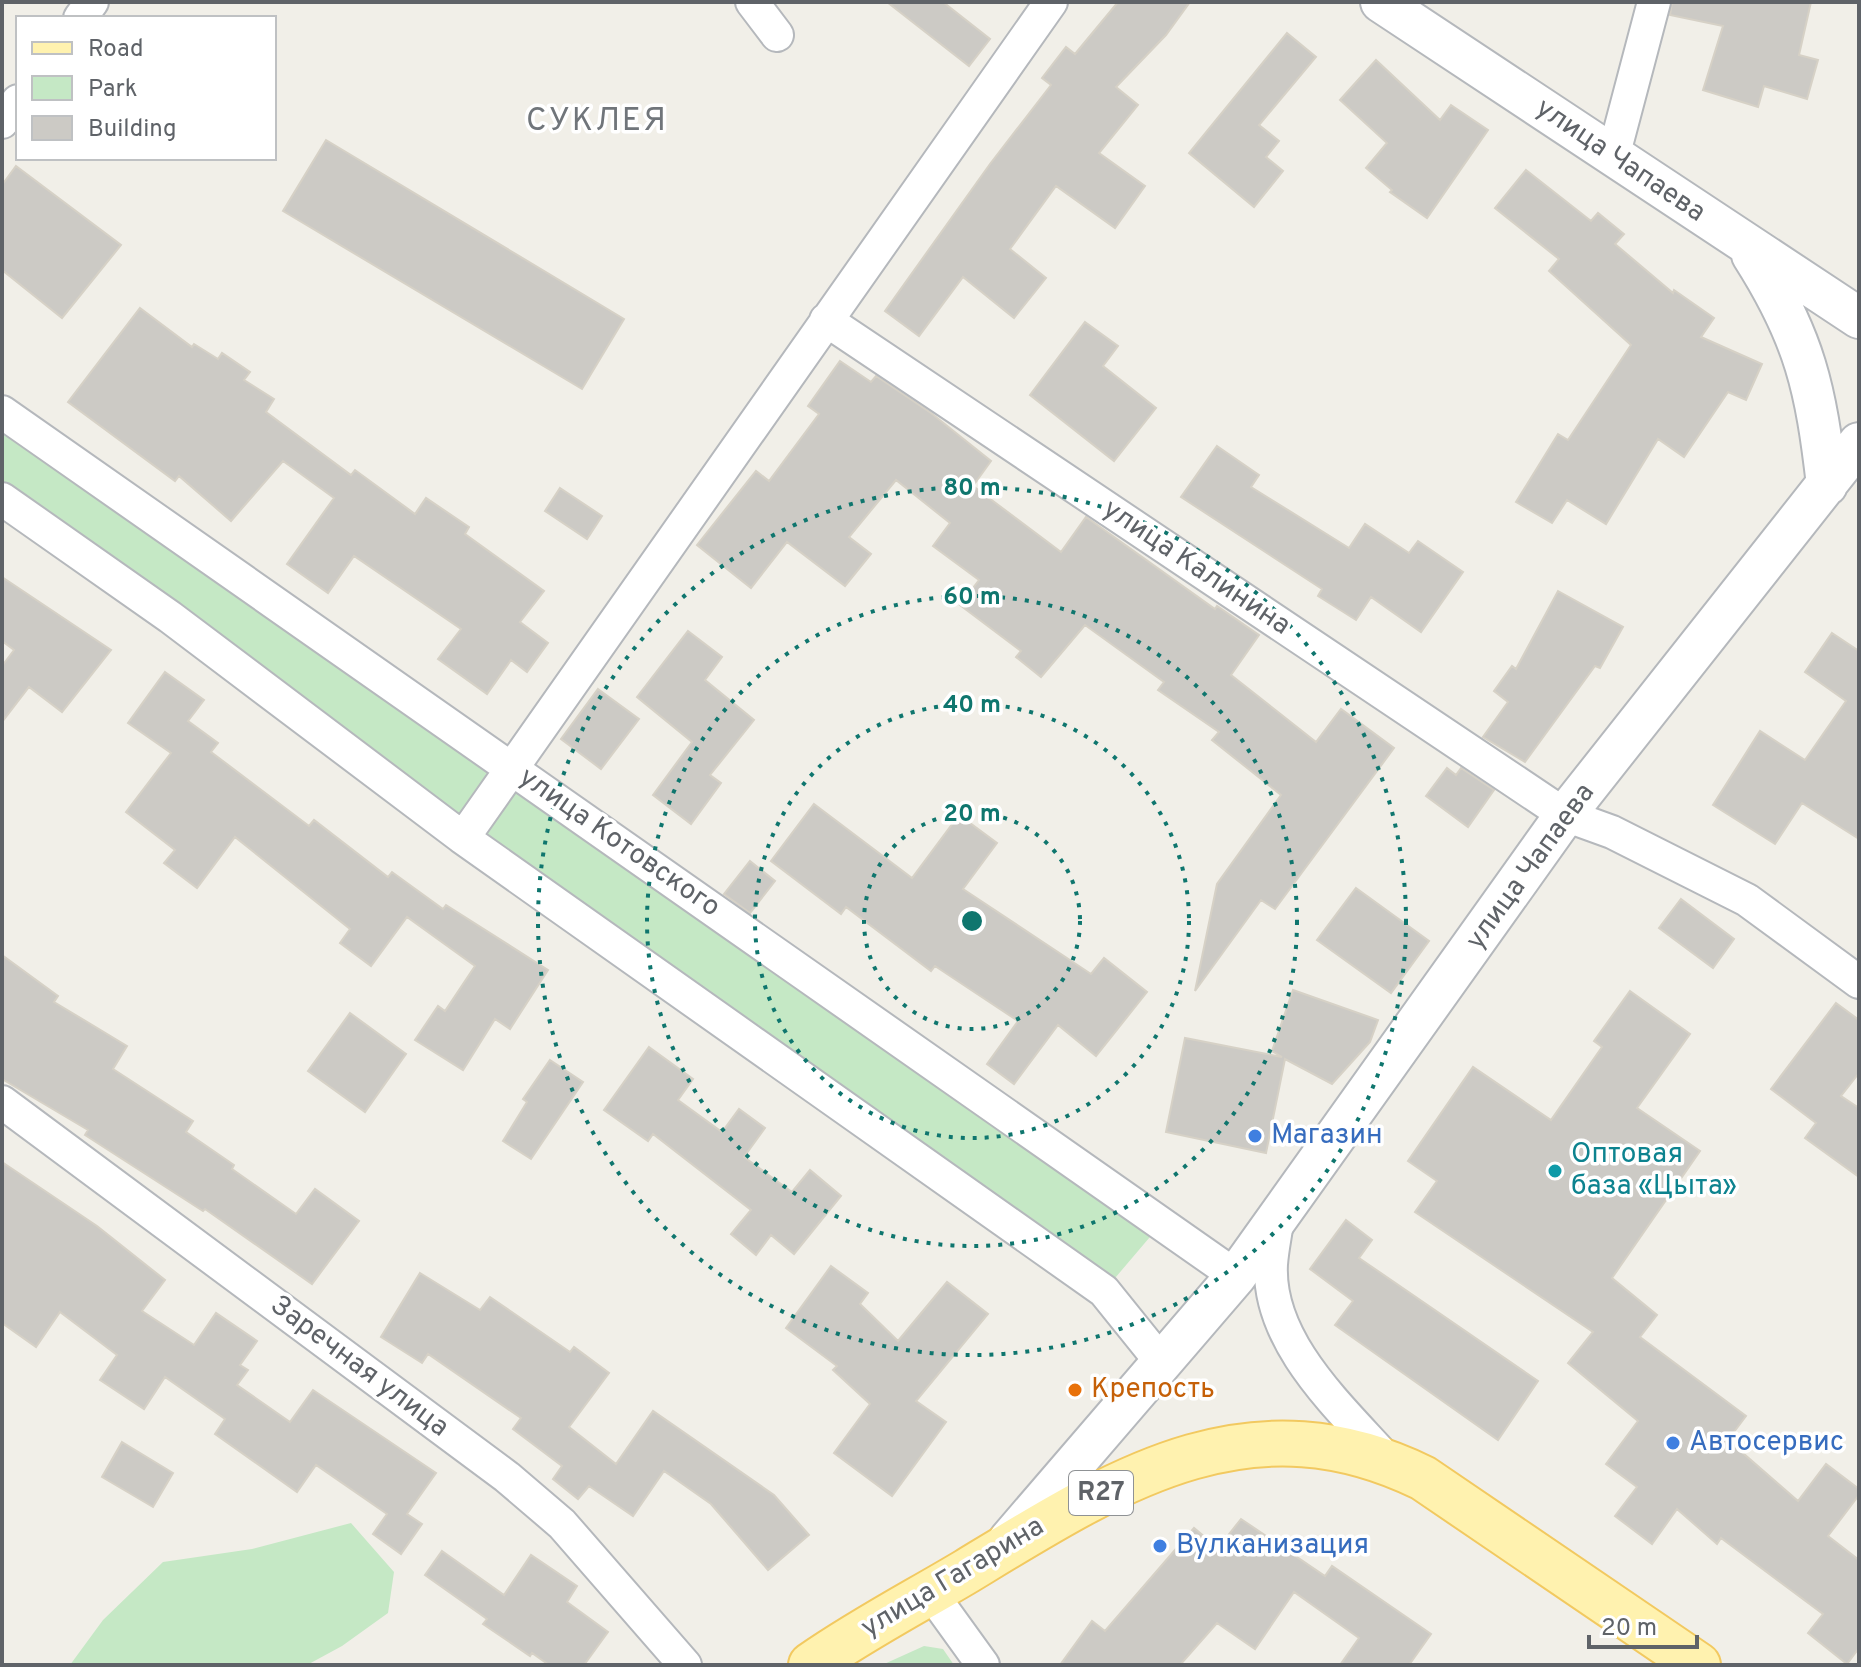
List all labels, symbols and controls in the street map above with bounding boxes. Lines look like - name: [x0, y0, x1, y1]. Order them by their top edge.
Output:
- legend: [16, 16, 276, 160]
- text: Road: [88, 35, 144, 65]
- text: Park: [88, 75, 138, 105]
- street label: улица Чапаева: [1528, 91, 1712, 231]
- district label: СУКЛЕЯ: [526, 102, 668, 142]
- text: Building: [88, 115, 177, 145]
- text: 80 m: [943, 474, 1001, 504]
- street label: улица Калинина: [1095, 492, 1297, 644]
- text: 60 m: [943, 583, 1001, 613]
- text: 40 m: [943, 691, 1001, 721]
- street label: улица Котовского: [511, 760, 727, 926]
- street label: улица Чапаева: [1458, 777, 1604, 957]
- text: 20 m: [943, 800, 1001, 830]
- centre of rings: [958, 907, 986, 935]
- place label: Магазин: [1271, 1118, 1383, 1154]
- marker: Магазин: [1246, 1127, 1264, 1145]
- place label: Оптовая база «Цыта»: [1571, 1137, 1737, 1205]
- marker: Оптовая база «Цыта»: [1546, 1162, 1564, 1180]
- street label: Заречная улица: [262, 1288, 456, 1446]
- place label: Крепость: [1091, 1372, 1215, 1408]
- marker: Крепость: [1066, 1381, 1084, 1399]
- place label: Автосервис: [1689, 1425, 1844, 1461]
- marker: Автосервис: [1664, 1434, 1682, 1452]
- road number: R27: [1069, 1471, 1133, 1515]
- street label: улица Гагарина: [855, 1509, 1051, 1647]
- place label: Вулканизация: [1176, 1528, 1369, 1564]
- marker: Вулканизация: [1151, 1537, 1169, 1555]
- scale bar: [1589, 1599, 1697, 1649]
- text: 20 m: [1601, 1614, 1657, 1644]

